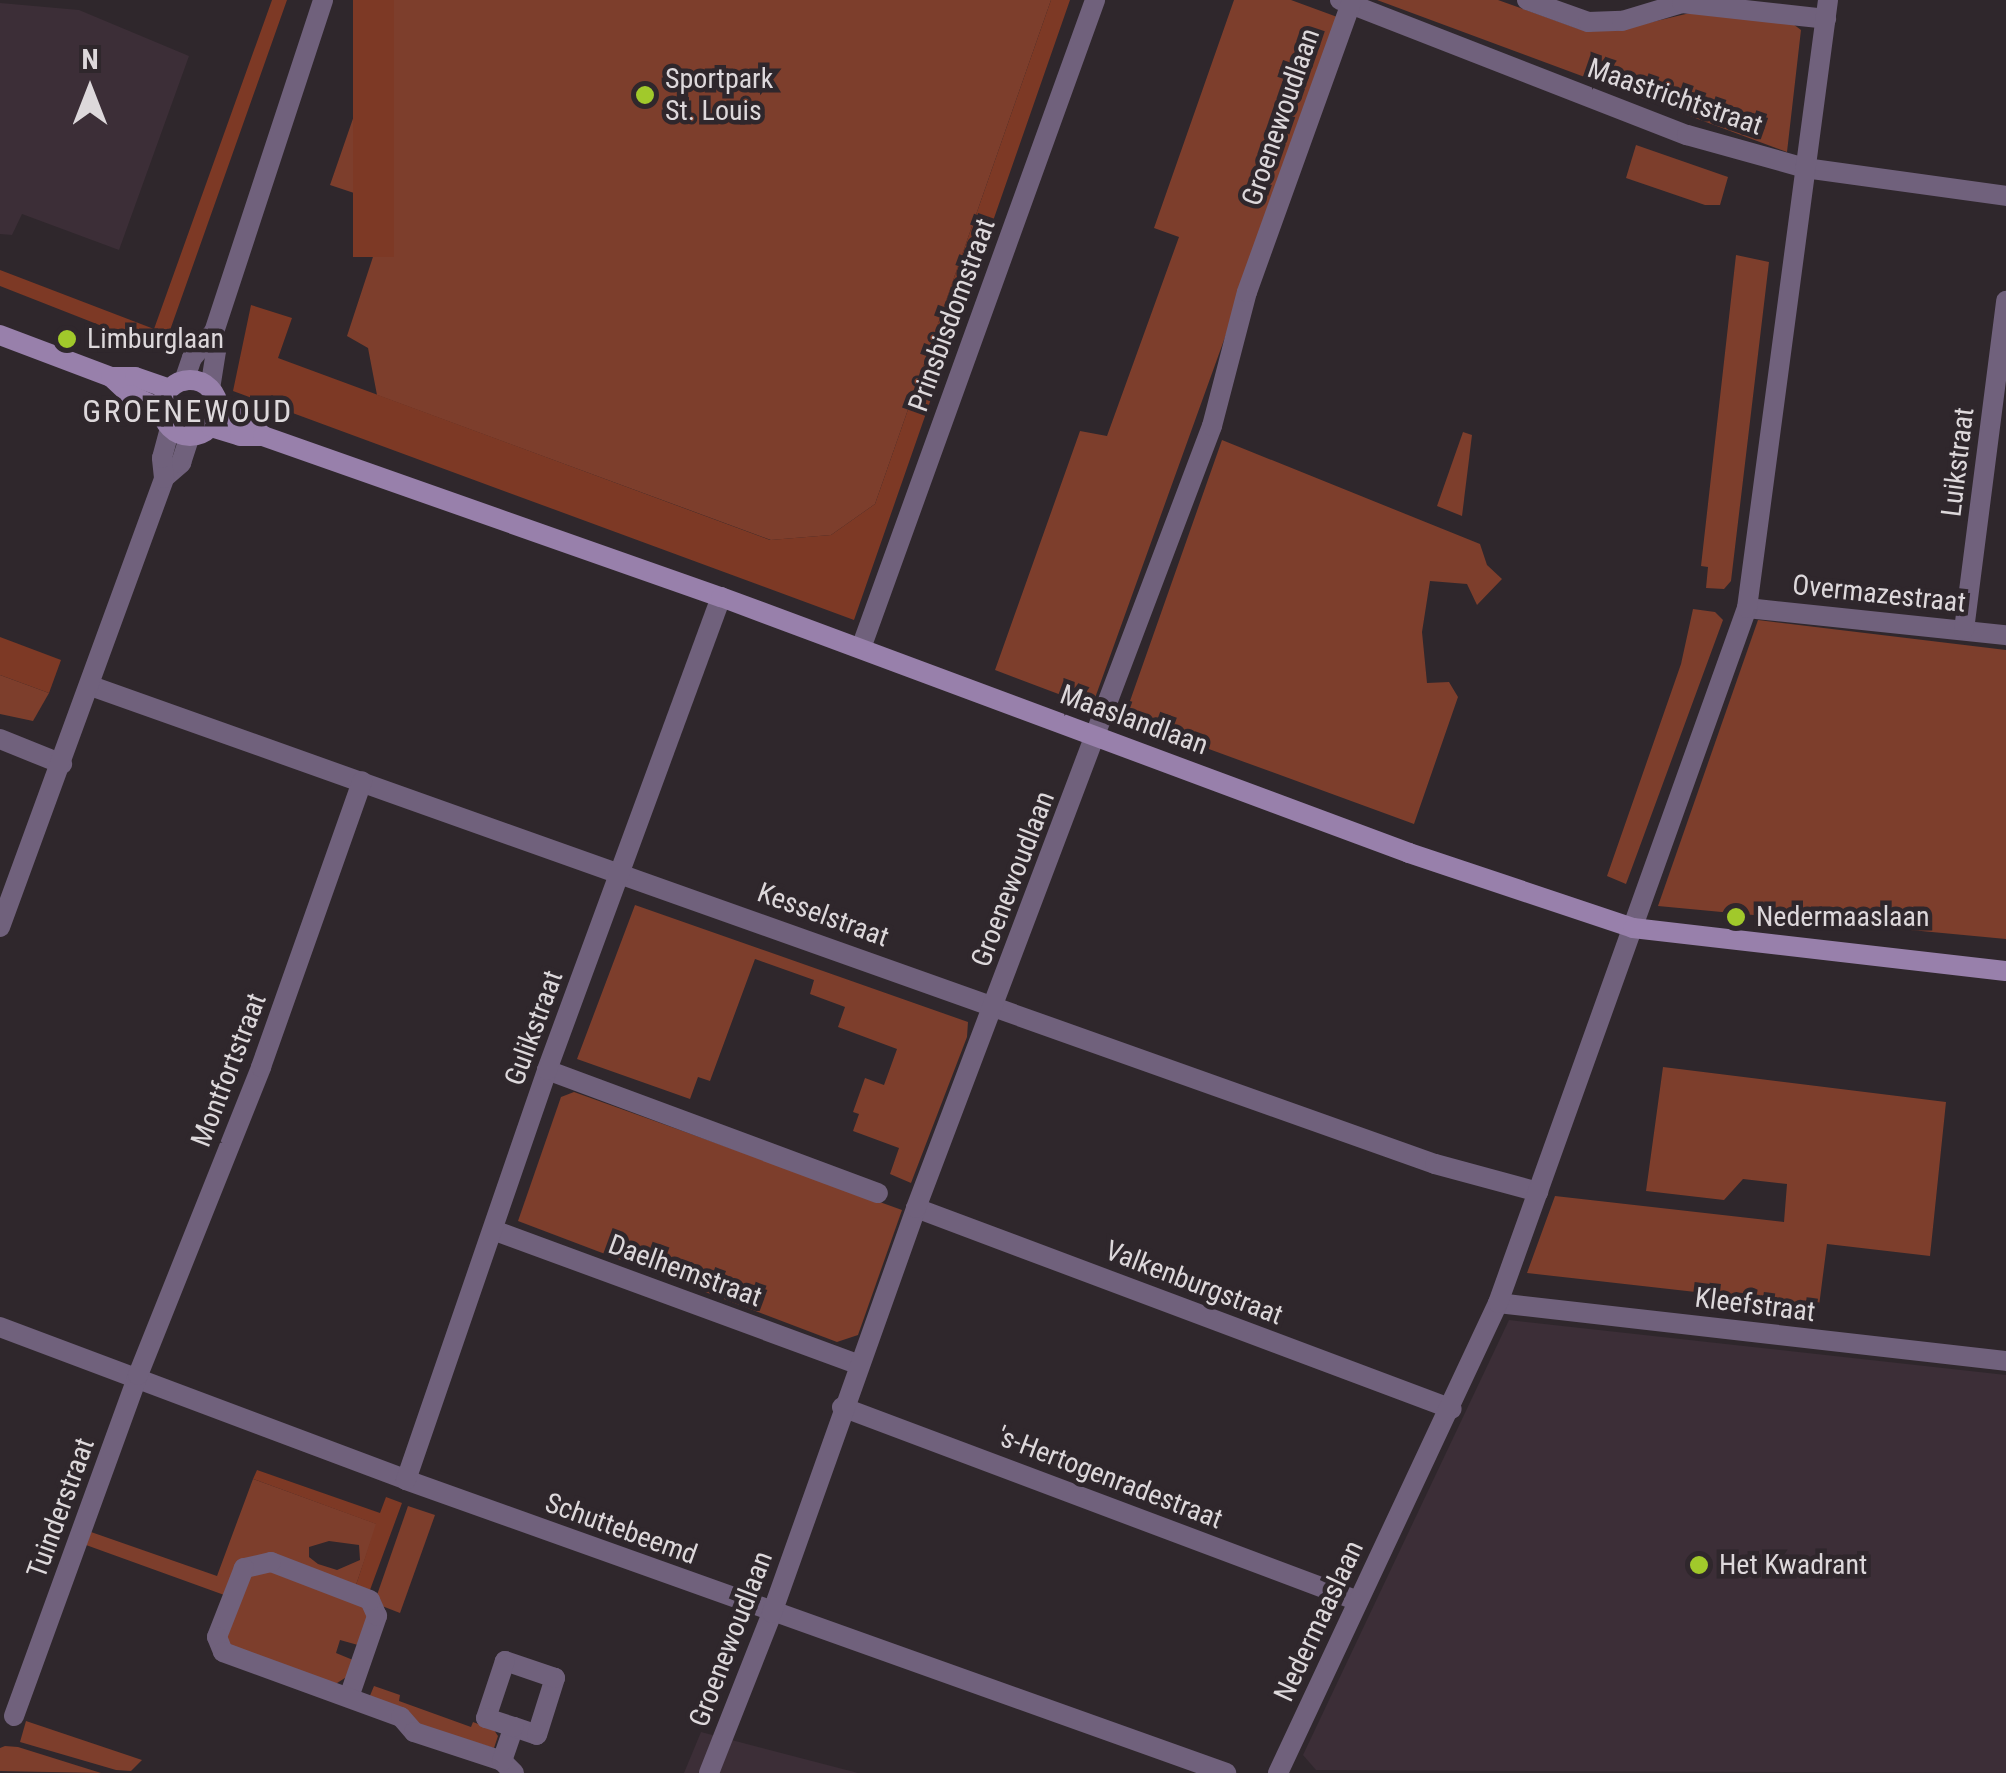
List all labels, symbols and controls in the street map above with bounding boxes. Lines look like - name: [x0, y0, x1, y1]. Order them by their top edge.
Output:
- street label: Groenewoudlaan: [1235, 24, 1327, 210]
- north arrow: [40, 40, 140, 140]
- text: N: [81, 43, 99, 76]
- street label: Maastrichtstraat: [1583, 51, 1767, 143]
- place label: Sportpark St. Louis: [665, 62, 773, 128]
- marker: Sportpark St. Louis: [634, 84, 656, 106]
- street label: Prinsbisdomstraat: [902, 214, 1002, 416]
- place label: Limburglaan: [87, 322, 224, 356]
- marker: Limburglaan: [56, 328, 78, 350]
- district label: GROENEWOUD: [82, 392, 294, 430]
- street label: Luikstraat: [1935, 406, 1981, 518]
- street label: Overmazestraat: [1791, 568, 1967, 620]
- street label: Maaslandlaan: [1055, 678, 1213, 762]
- street label: Groenewoudlaan: [964, 787, 1062, 971]
- street label: Kesselstraat: [753, 876, 893, 954]
- place label: Nedermaaslaan: [1756, 900, 1930, 934]
- marker: Nedermaaslaan: [1725, 906, 1747, 928]
- street label: Gulikstraat: [498, 966, 570, 1090]
- street label: Montfortstraat: [184, 989, 274, 1151]
- street label: Daelhemstraat: [604, 1228, 766, 1314]
- street label: Valkenburgstraat: [1100, 1234, 1288, 1332]
- street label: Kleefstraat: [1693, 1281, 1817, 1329]
- street label: 's-Hertogenradestraat: [993, 1420, 1227, 1536]
- street label: Tuinderstraat: [20, 1433, 102, 1583]
- street label: Schuttebeemd: [540, 1486, 702, 1572]
- street label: Nedermaaslaan: [1267, 1535, 1371, 1707]
- street label: Groenewoudlaan: [682, 1547, 780, 1731]
- place label: Het Kwadrant: [1719, 1548, 1867, 1582]
- marker: Het Kwadrant: [1688, 1554, 1710, 1576]

